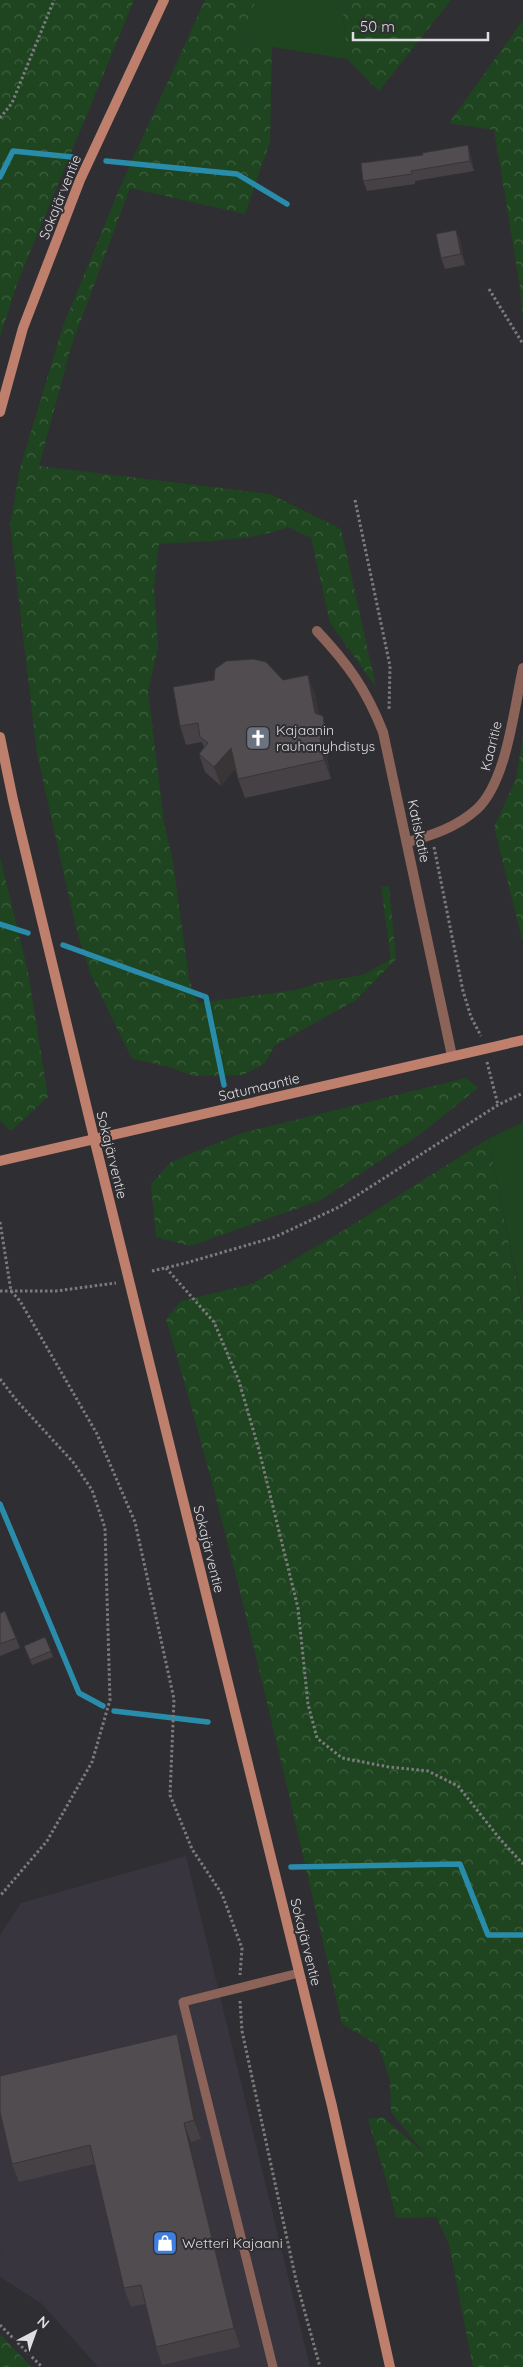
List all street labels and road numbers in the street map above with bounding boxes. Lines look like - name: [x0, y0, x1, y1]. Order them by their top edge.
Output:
- street label: Sokajärventie: [35, 152, 85, 242]
- street label: Kaaritie: [476, 719, 506, 773]
- street label: Katiskatie: [404, 798, 434, 864]
- street label: Satumaantie: [217, 1069, 301, 1105]
- street label: Sokajärventie: [92, 1109, 132, 1201]
- street label: Sokajärventie: [189, 1503, 229, 1595]
- street label: Sokajärventie: [286, 1896, 326, 1988]

